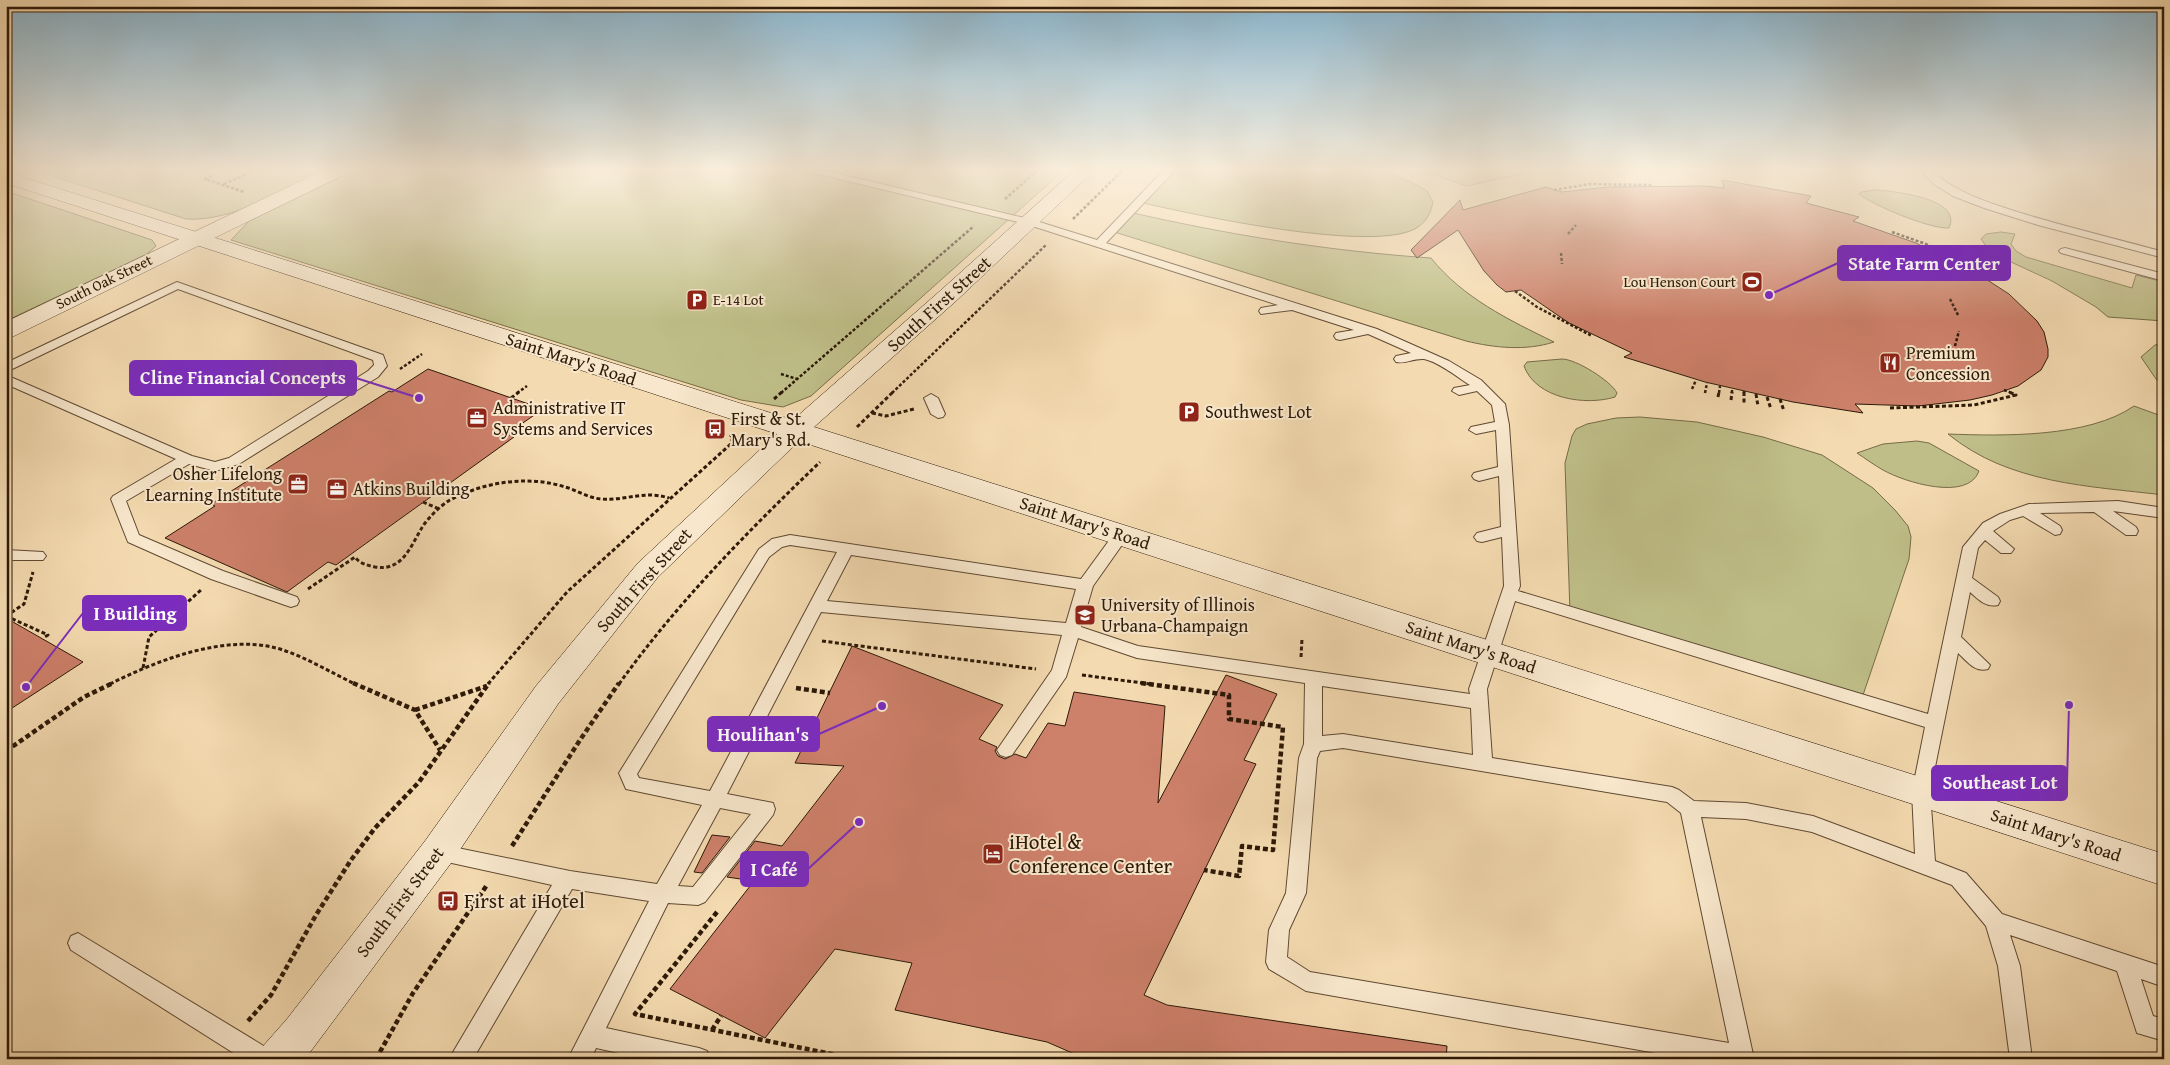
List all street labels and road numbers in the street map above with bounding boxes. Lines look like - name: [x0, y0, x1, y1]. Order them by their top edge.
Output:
- street label: South Oak Street: [52, 249, 156, 314]
- street label: South First Street: [880, 249, 997, 358]
- street label: Saint Mary's Road: [502, 325, 640, 392]
- street label: Saint Mary's Road: [1016, 489, 1154, 556]
- street label: South First Street: [589, 521, 698, 638]
- street label: Saint Mary's Road: [1402, 613, 1540, 680]
- street label: Saint Mary's Road: [1987, 801, 2125, 868]
- street label: South First Street: [349, 840, 451, 963]

